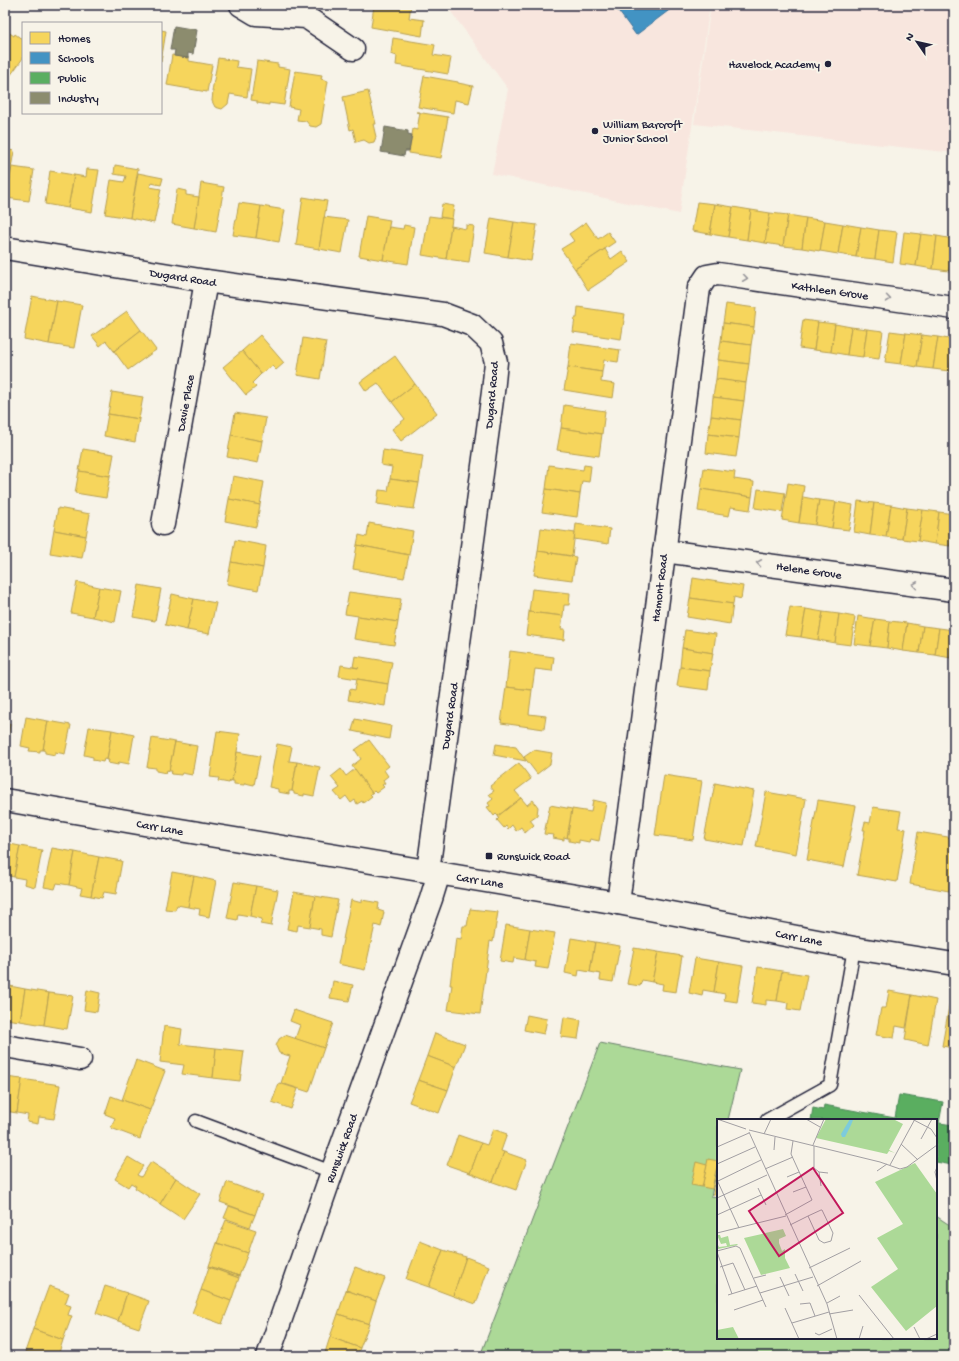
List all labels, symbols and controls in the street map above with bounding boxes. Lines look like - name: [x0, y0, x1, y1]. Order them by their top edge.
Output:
- legend: [22, 22, 162, 114]
- north arrow: [897, 22, 937, 62]
- text: N: [903, 31, 917, 44]
- text: Homes: [58, 33, 91, 47]
- text: Schools: [58, 53, 94, 67]
- place label: Havelock Academy: [728, 59, 820, 73]
- marker: Havelock Academy: [823, 59, 833, 69]
- text: Public: [57, 73, 87, 87]
- text: Industry: [58, 93, 99, 107]
- place label: William Barcroft Junior School: [603, 119, 683, 147]
- marker: William Barcroft Junior School: [590, 126, 600, 136]
- street label: Dugard Road: [147, 267, 218, 291]
- one-way arrow: [742, 273, 748, 282]
- street label: Kathleen Grove: [790, 280, 870, 304]
- one-way arrow: [885, 294, 891, 303]
- street label: Dugard Road: [483, 360, 503, 430]
- street label: Davie Place: [175, 373, 199, 434]
- street label: Hamont Road: [650, 553, 672, 623]
- one-way arrow: [756, 559, 762, 568]
- street label: Helene Grove: [775, 560, 843, 584]
- one-way arrow: [912, 581, 918, 590]
- street label: Dugard Road: [439, 681, 463, 752]
- street label: Carr Lane: [135, 818, 185, 840]
- marker: Runswick Road: [484, 851, 494, 861]
- place label: Runswick Road: [497, 851, 570, 865]
- street label: Carr Lane: [455, 871, 505, 893]
- street label: Carr Lane: [774, 928, 824, 951]
- street label: Runswick Road: [324, 1111, 362, 1185]
- inset map: [717, 1119, 937, 1339]

